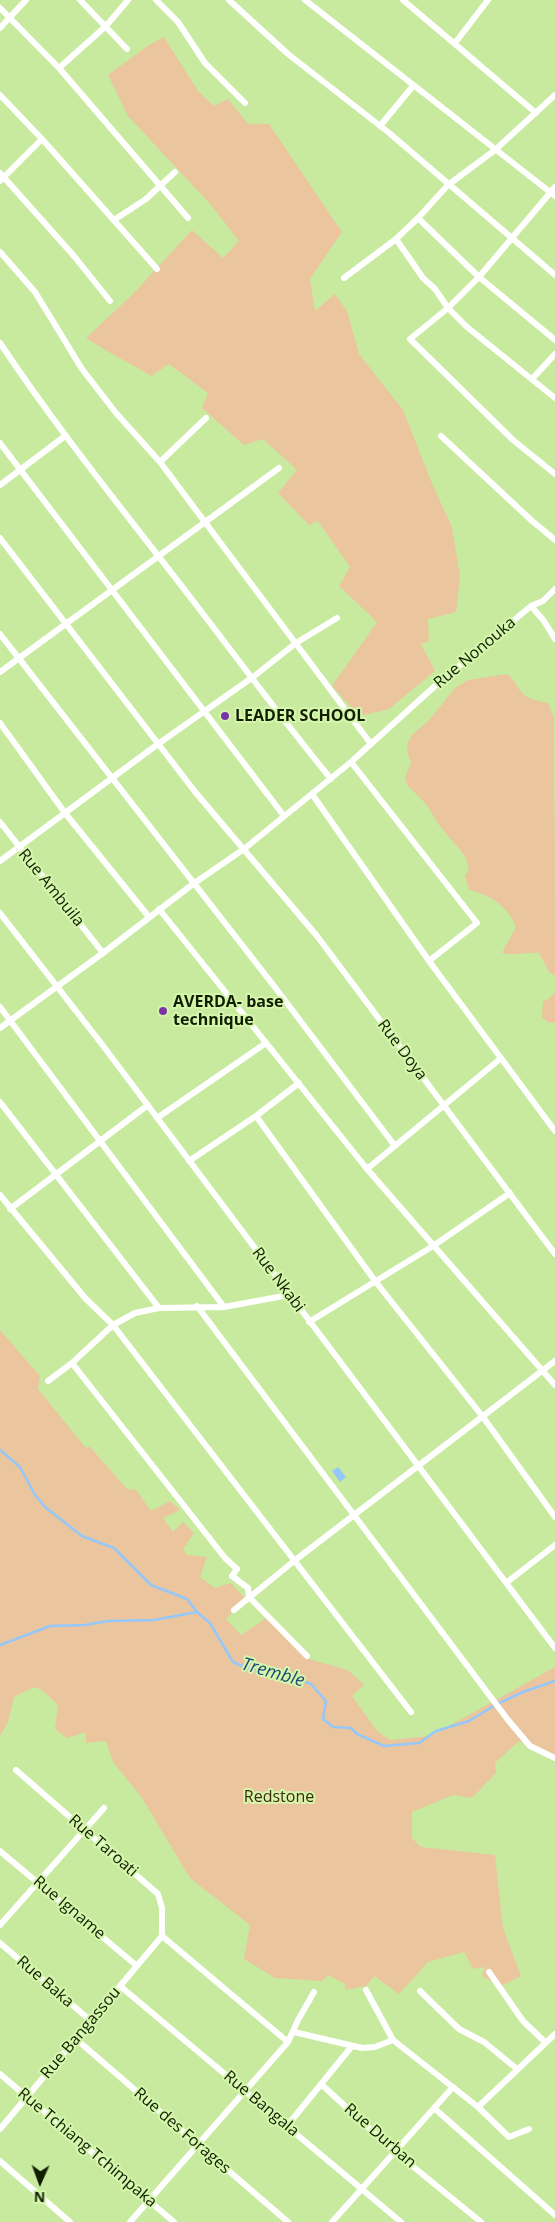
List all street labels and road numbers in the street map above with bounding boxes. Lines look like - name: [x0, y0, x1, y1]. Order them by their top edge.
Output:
- street label: Rue Nonouka: [430, 613, 520, 693]
- street label: Rue Ambuila: [14, 845, 88, 931]
- street label: Rue Doya: [373, 1016, 431, 1084]
- street label: Rue Nkabi: [247, 1244, 309, 1316]
- street label: Rue Taroati: [65, 1811, 141, 1881]
- street label: Rue Igname: [29, 1872, 109, 1944]
- street label: Rue Baka: [13, 1952, 77, 2012]
- street label: Rue Bangassou: [37, 1983, 125, 2083]
- street label: Rue Bangala: [219, 2067, 303, 2141]
- street label: Rue Tchiang Tchimpaka: [13, 2084, 161, 2212]
- street label: Rue des Forages: [130, 2084, 234, 2178]
- street label: Rue Durban: [340, 2099, 420, 2173]

